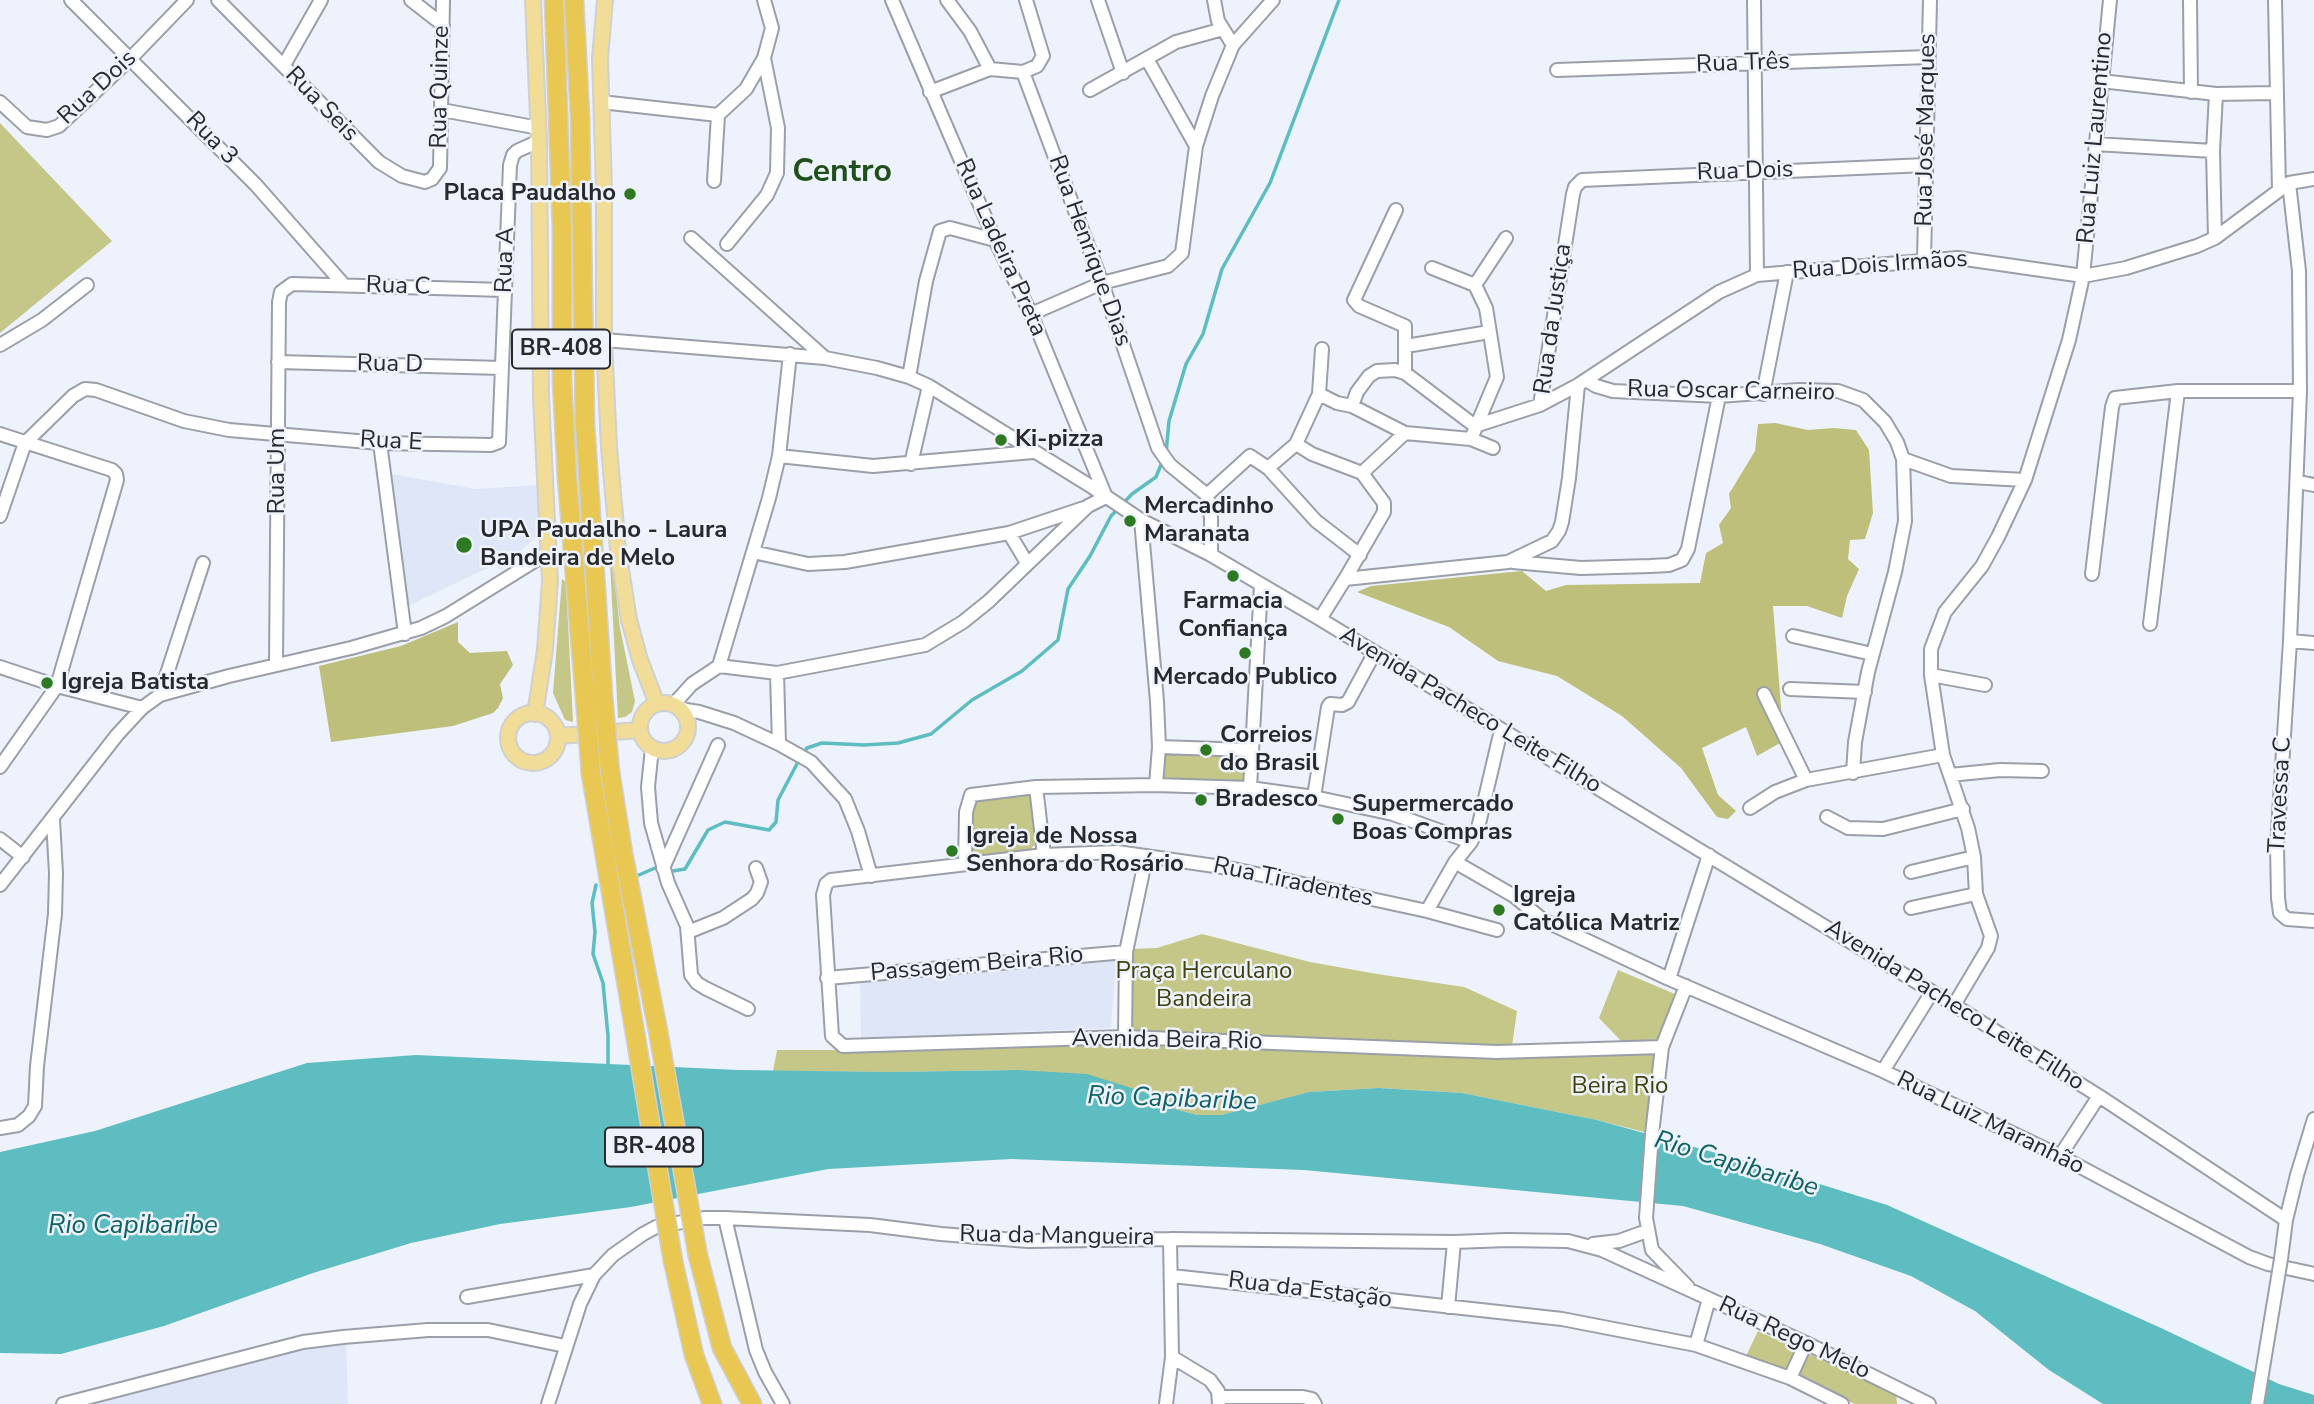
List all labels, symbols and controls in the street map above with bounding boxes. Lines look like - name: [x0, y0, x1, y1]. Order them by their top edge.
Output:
- street label: Rua Quinze: [426, 25, 456, 149]
- street label: Rua Luiz Laurentino: [2072, 31, 2120, 245]
- street label: Rua José Marques: [1911, 33, 1943, 227]
- street label: Rua Dois: [53, 45, 143, 131]
- street label: Rua Três: [1696, 48, 1790, 80]
- street label: Rua Seis: [278, 62, 364, 148]
- street label: Rua 3: [179, 106, 243, 172]
- street label: Rua Henrique Dias: [1041, 152, 1137, 350]
- district label: Centro: [792, 154, 892, 192]
- street label: Rua Ladeira Preta: [948, 155, 1052, 341]
- street label: Rua Dois: [1696, 156, 1794, 188]
- place label: Placa Paudalho: [444, 180, 616, 208]
- marker: Placa Paudalho: [622, 186, 638, 202]
- street label: Rua A: [490, 227, 522, 293]
- street label: Rua da Justiça: [1529, 242, 1579, 396]
- street label: Rua Dois Irmãos: [1791, 246, 1969, 286]
- street label: Rua C: [365, 271, 431, 303]
- road number: BR-408: [512, 330, 610, 368]
- street label: Rua D: [357, 350, 423, 380]
- street label: Rua Oscar Carneiro: [1627, 376, 1835, 408]
- street label: Rua E: [359, 426, 423, 458]
- place label: Ki-pizza: [1015, 426, 1104, 454]
- street label: Rua Um: [264, 428, 292, 514]
- marker: Ki-pizza: [993, 432, 1009, 448]
- place label: Mercadinho Maranata: [1144, 493, 1274, 549]
- marker: Mercadinho Maranata: [1122, 513, 1138, 529]
- place label: UPA Paudalho - Laura Bandeira de Melo: [480, 517, 727, 573]
- marker: UPA Paudalho - Laura Bandeira de Melo: [454, 535, 474, 555]
- marker: Farmacia Confiança: [1225, 568, 1241, 584]
- place label: Farmacia Confiança: [1178, 588, 1288, 644]
- street label: Avenida Pacheco Leite Filho: [1334, 621, 1606, 801]
- marker: Mercado Publico: [1237, 645, 1253, 661]
- place label: Mercado Publico: [1153, 664, 1337, 692]
- place label: Igreja Batista: [61, 669, 209, 697]
- marker: Igreja Batista: [39, 675, 55, 691]
- place label: Correios do Brasil: [1220, 722, 1319, 778]
- street label: Travessa C: [2264, 736, 2298, 854]
- marker: Correios do Brasil: [1198, 742, 1214, 758]
- place label: Bradesco: [1215, 786, 1318, 814]
- place label: Supermercado Boas Compras: [1352, 791, 1514, 847]
- marker: Bradesco: [1193, 792, 1209, 808]
- marker: Supermercado Boas Compras: [1330, 811, 1346, 827]
- place label: Igreja de Nossa Senhora do Rosário: [966, 823, 1184, 879]
- marker: Igreja de Nossa Senhora do Rosário: [944, 843, 960, 859]
- street label: Rua Tiradentes: [1210, 852, 1376, 914]
- place label: Igreja Católica Matriz: [1513, 882, 1680, 938]
- marker: Igreja Católica Matriz: [1491, 902, 1507, 918]
- street label: Avenida Pacheco Leite Filho: [1819, 914, 2089, 1098]
- street label: Passagem Beira Rio: [869, 941, 1085, 989]
- park label: Praça Herculano Bandeira: [1116, 958, 1292, 1014]
- street label: Avenida Beira Rio: [1071, 1025, 1263, 1057]
- street label: Rua Luiz Maranhão: [1891, 1066, 2089, 1182]
- park label: Beira Rio: [1572, 1073, 1668, 1101]
- water label: Rio Capibaribe: [1087, 1081, 1257, 1119]
- water label: Rio Capibaribe: [1650, 1125, 1822, 1205]
- road number: BR-408: [605, 1128, 703, 1166]
- water label: Rio Capibaribe: [48, 1211, 218, 1243]
- street label: Rua da Mangueira: [959, 1221, 1155, 1253]
- street label: Rua da Estação: [1226, 1267, 1394, 1315]
- street label: Rua Rego Melo: [1714, 1291, 1874, 1387]

